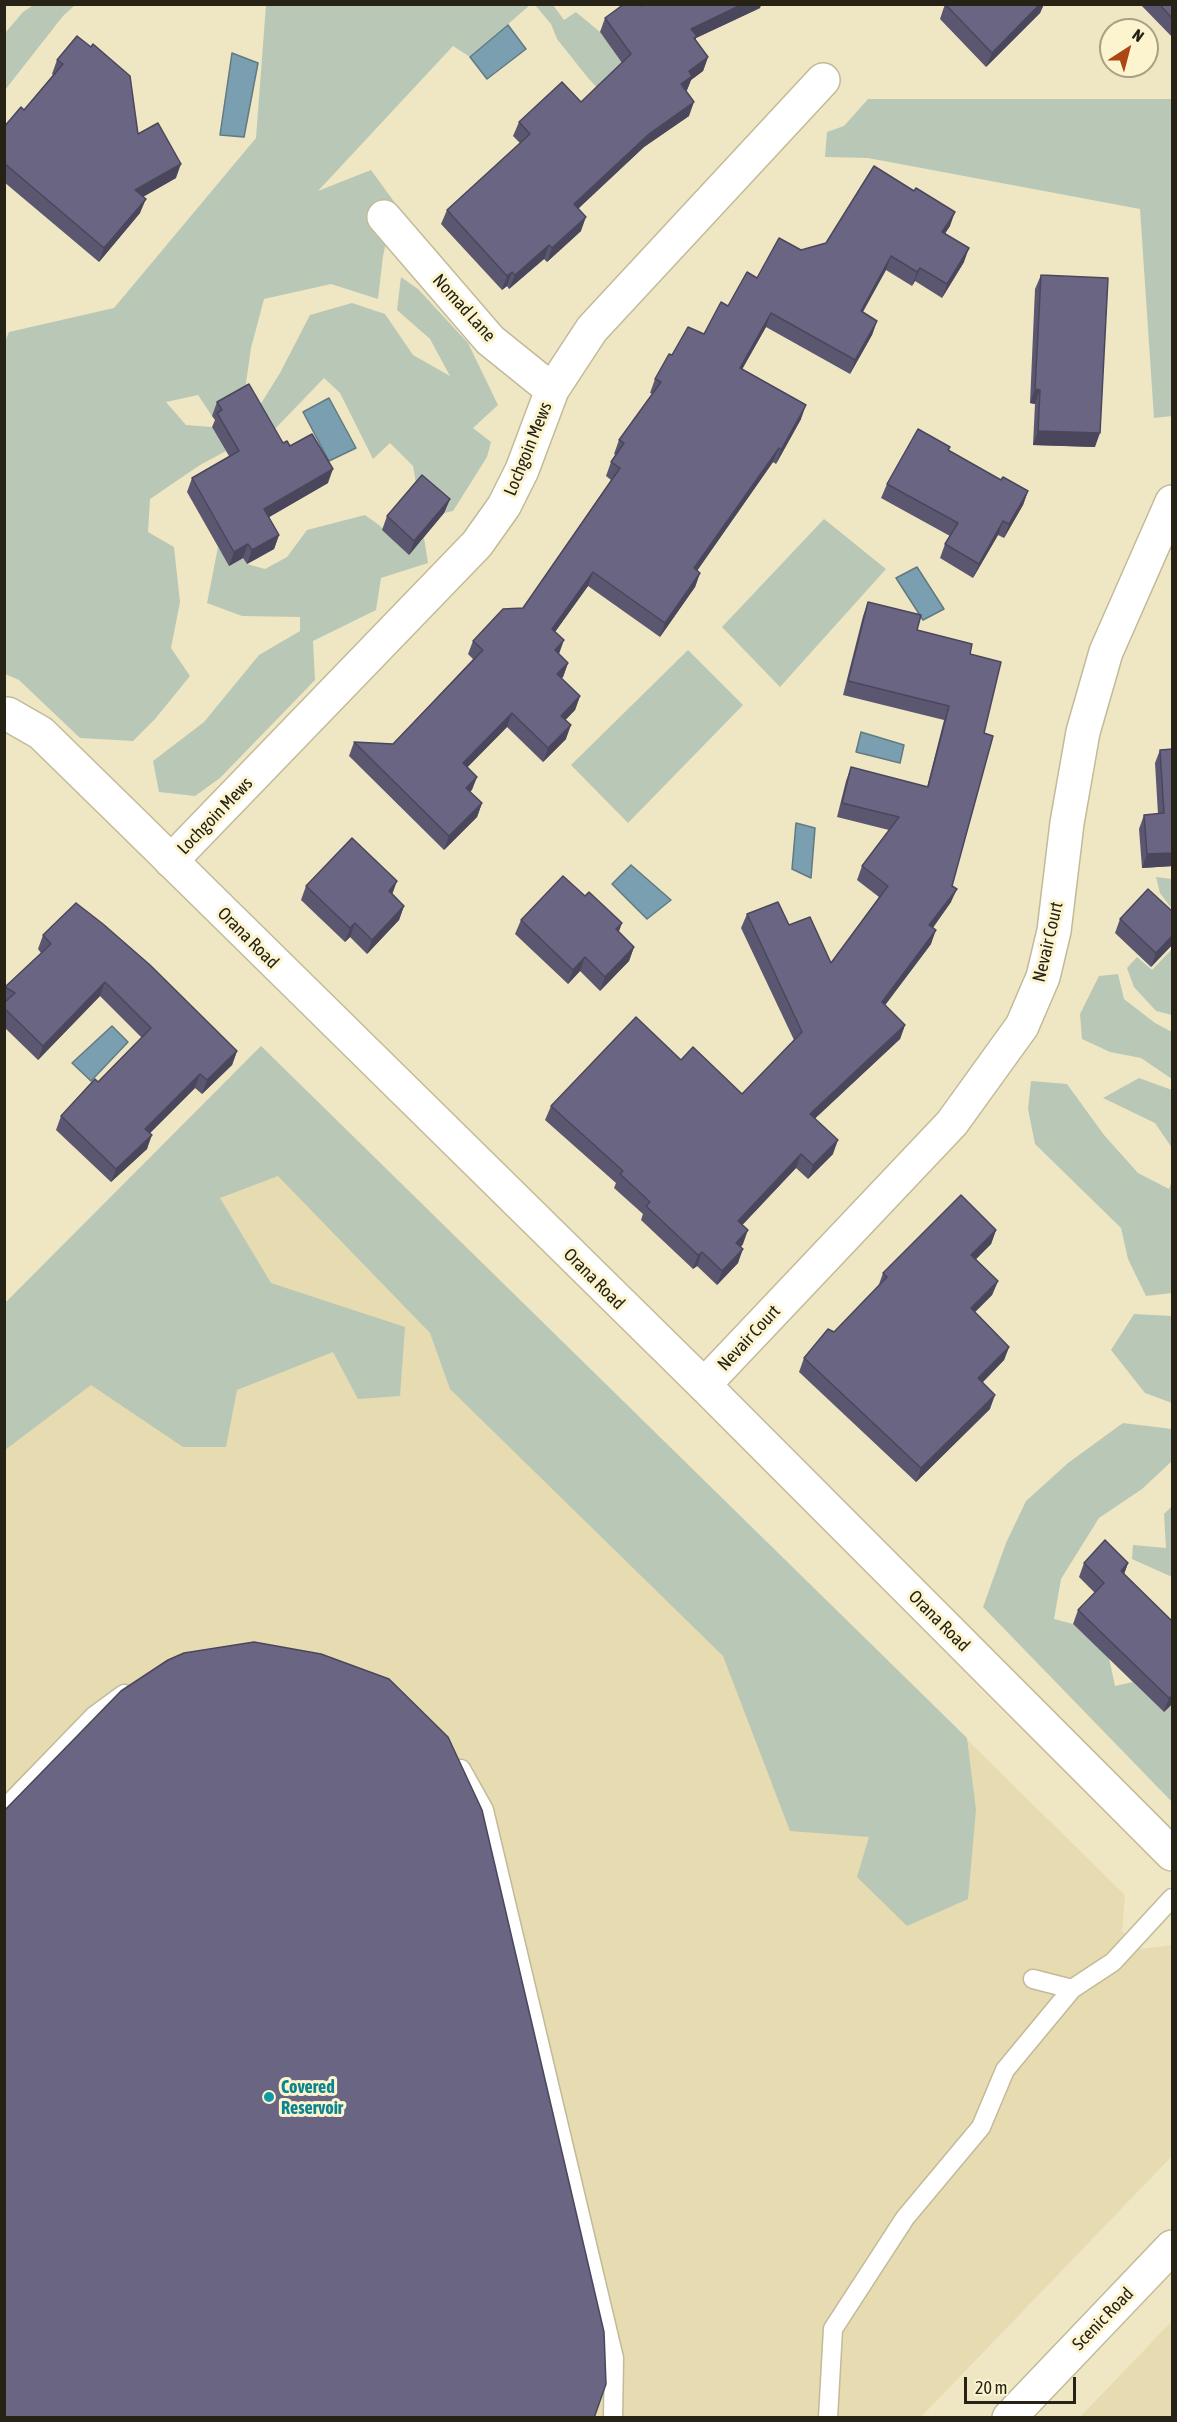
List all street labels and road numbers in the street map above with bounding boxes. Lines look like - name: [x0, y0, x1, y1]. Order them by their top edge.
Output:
- street label: Nomad Lane: [428, 270, 500, 346]
- street label: Lochgoin Mews: [499, 399, 557, 499]
- street label: Lochgoin Mews: [173, 773, 257, 859]
- street label: Nevair Court: [1028, 900, 1068, 984]
- street label: Orana Road: [213, 903, 283, 973]
- street label: Orana Road: [559, 1244, 629, 1314]
- street label: Nevair Court: [713, 1301, 785, 1375]
- street label: Orana Road: [904, 1586, 974, 1656]
- street label: Scenic Road: [1068, 2283, 1138, 2355]

